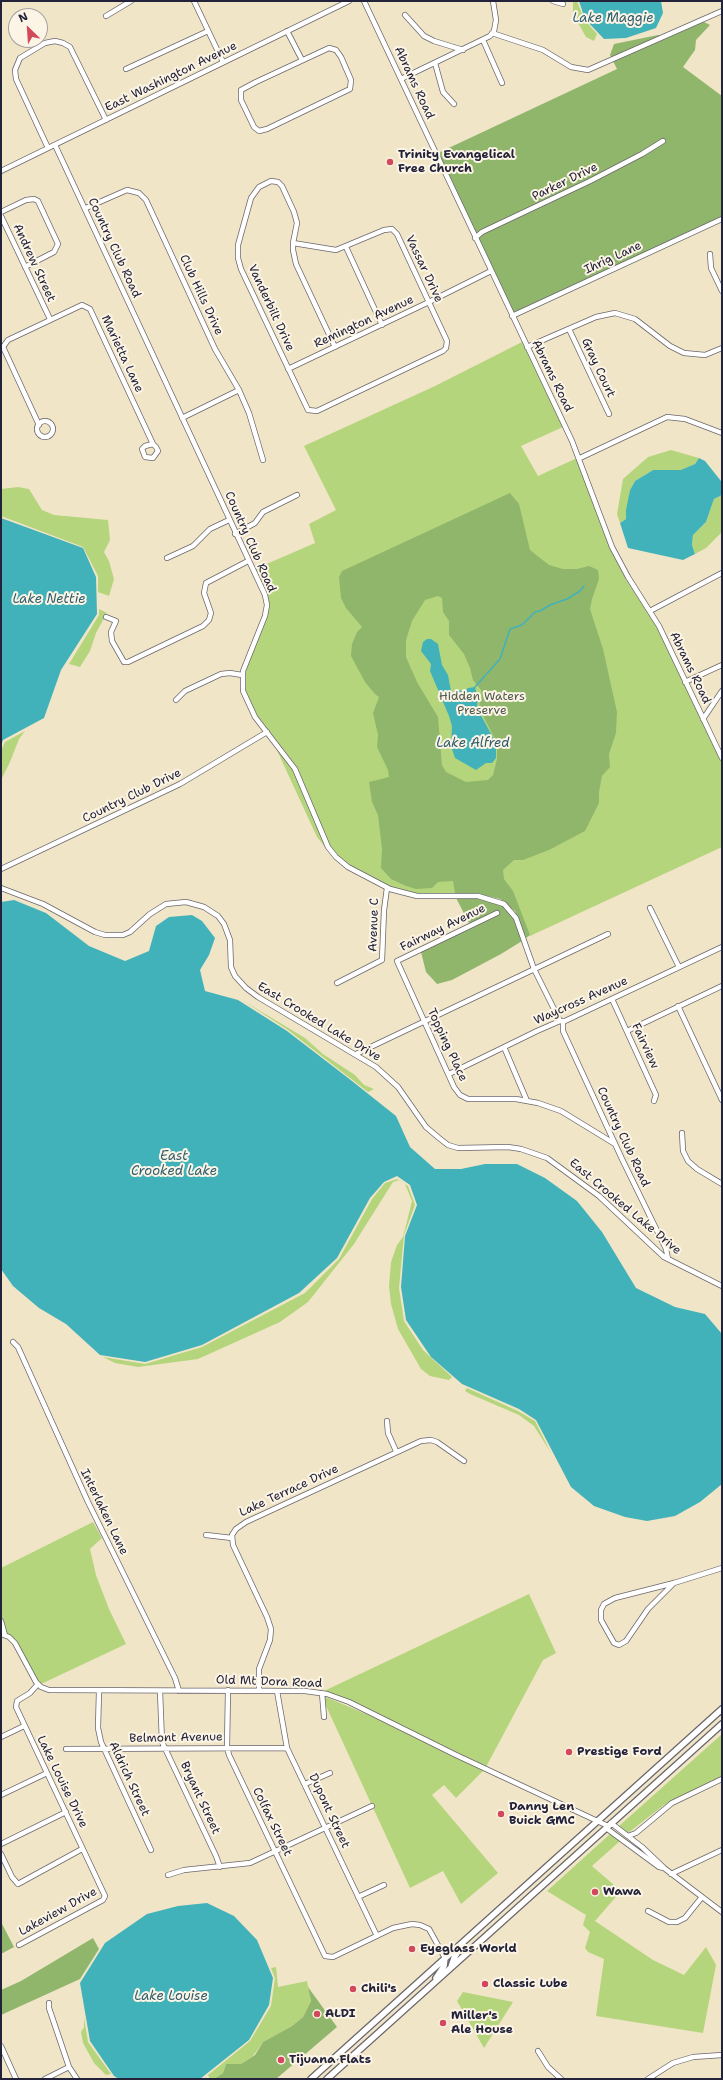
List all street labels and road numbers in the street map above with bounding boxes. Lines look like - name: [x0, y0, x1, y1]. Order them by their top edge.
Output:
- street label: East Washington Avenue: [103, 39, 239, 115]
- street label: Abrams Road: [391, 44, 437, 122]
- street label: Parker Drive: [530, 160, 600, 204]
- street label: Country Club Road: [84, 196, 144, 300]
- street label: Andrew Street: [10, 222, 58, 304]
- street label: Vassar Drive: [402, 233, 446, 305]
- street label: Ihrig Lane: [582, 238, 644, 278]
- street label: Club Hills Drive: [176, 252, 226, 338]
- street label: Vanderbilt Drive: [245, 262, 297, 354]
- street label: Remington Avenue: [312, 293, 416, 351]
- street label: Marietta Lane: [98, 313, 146, 395]
- street label: Gray Court: [578, 336, 618, 400]
- street label: Abrams Road: [528, 338, 576, 414]
- street label: Country Club Road: [221, 489, 279, 595]
- street label: Abrams Road: [666, 630, 714, 706]
- street label: Country Club Drive: [80, 766, 184, 826]
- street label: Avenue C: [366, 898, 382, 952]
- street label: Fairway Avenue: [398, 901, 488, 955]
- street label: Waycross Avenue: [532, 974, 630, 1028]
- street label: East Crooked Lake Drive: [255, 979, 383, 1065]
- street label: Topping Place: [424, 1006, 470, 1084]
- street label: Fairview: [628, 1021, 662, 1071]
- street label: Country Club Road: [593, 1085, 653, 1189]
- street label: East Crooked Lake Drive: [566, 1156, 684, 1258]
- street label: Lake Terrace Drive: [237, 1462, 341, 1520]
- street label: Interlaken Lane: [77, 1467, 131, 1557]
- street label: Old Mt Dora Road: [216, 1673, 322, 1691]
- street label: Belmont Avenue: [129, 1730, 223, 1746]
- street label: Lake Louise Drive: [33, 1733, 91, 1831]
- street label: Aldrich Street: [105, 1739, 153, 1819]
- street label: Bryant Street: [177, 1759, 223, 1837]
- street label: Dupont Street: [305, 1771, 353, 1851]
- street label: Colfax Street: [249, 1785, 295, 1859]
- street label: Lakeview Drive: [16, 1885, 100, 1939]

